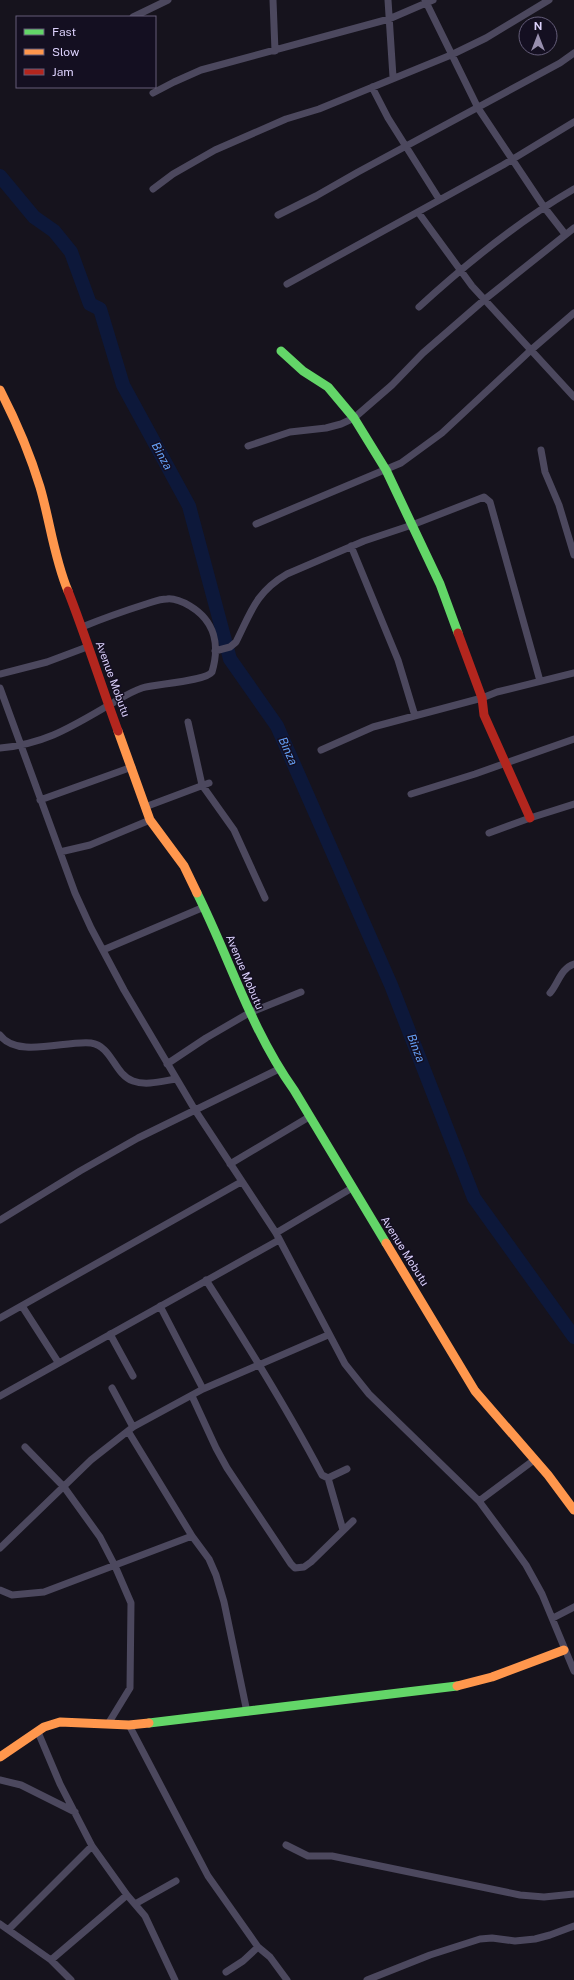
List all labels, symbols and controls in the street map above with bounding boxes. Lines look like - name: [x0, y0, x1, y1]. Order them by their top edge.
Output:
- legend: [16, 16, 156, 88]
- north arrow: [518, 16, 558, 56]
- text: N: [534, 20, 542, 32]
- text: Fast: [52, 25, 77, 39]
- text: Slow: [52, 45, 80, 59]
- text: Jam: [52, 65, 74, 79]
- water label: Binza: [149, 440, 175, 472]
- street label: Avenue Mobutu: [94, 639, 132, 719]
- water label: Binza: [276, 735, 300, 767]
- street label: Avenue Mobutu: [224, 933, 266, 1011]
- water label: Binza: [404, 1032, 428, 1064]
- street label: Avenue Mobutu: [379, 1214, 431, 1288]

